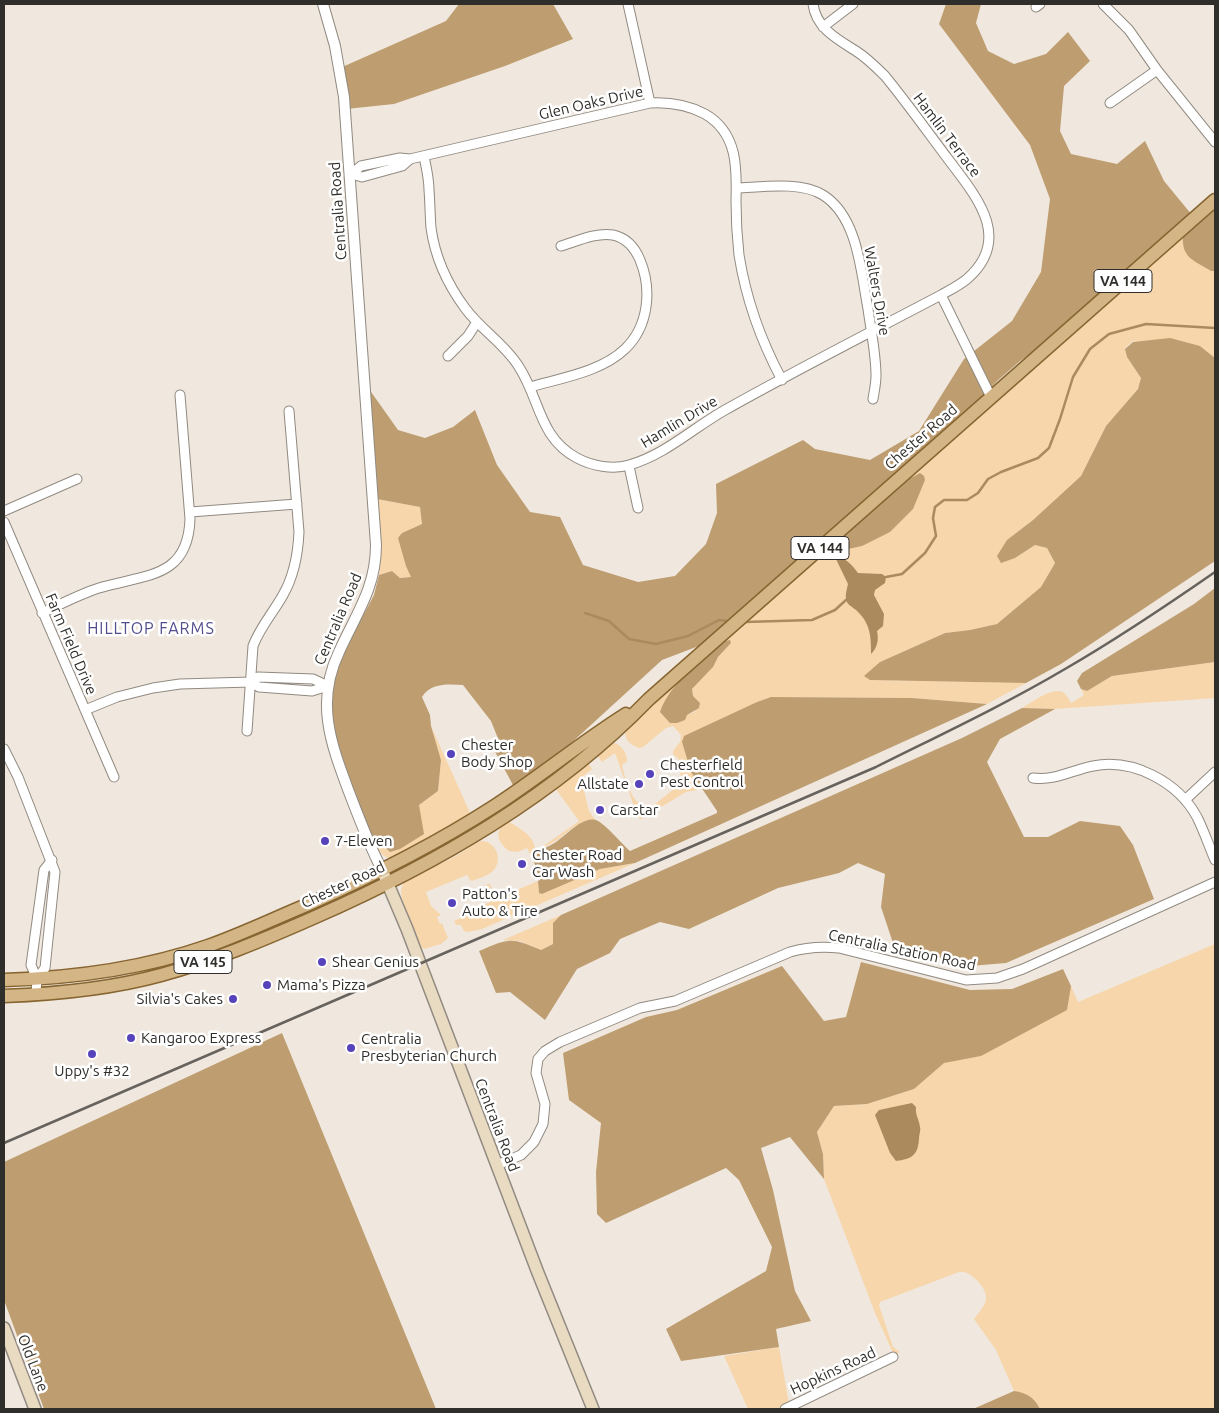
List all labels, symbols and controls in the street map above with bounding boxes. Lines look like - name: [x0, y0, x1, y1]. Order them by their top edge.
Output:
- street label: Glen Oaks Drive: [537, 82, 645, 124]
- street label: Hamlin Terrace: [909, 89, 985, 181]
- street label: Centralia Road: [326, 161, 350, 261]
- street label: Walters Drive: [860, 245, 894, 337]
- road number: VA 144: [1094, 270, 1152, 292]
- street label: Hamlin Drive: [637, 392, 721, 452]
- street label: Chester Road: [881, 401, 961, 473]
- road number: VA 144: [791, 536, 849, 560]
- street label: Centralia Road: [310, 570, 366, 668]
- street label: Farm Field Drive: [42, 591, 100, 697]
- district label: HILLTOP FARMS: [86, 619, 216, 639]
- place label: Chester Body Shop: [461, 736, 533, 771]
- marker: Chester Body Shop: [445, 748, 457, 760]
- place label: Chesterfield Pest Control: [660, 756, 744, 791]
- marker: Chesterfield Pest Control: [644, 768, 656, 780]
- place label: Allstate: [577, 775, 629, 793]
- marker: Allstate: [633, 778, 645, 790]
- place label: Carstar: [610, 801, 658, 819]
- marker: Carstar: [594, 804, 606, 816]
- place label: 7-Eleven: [335, 832, 393, 850]
- marker: 7-Eleven: [319, 835, 331, 847]
- place label: Chester Road Car Wash: [532, 846, 622, 881]
- street label: Chester Road: [298, 858, 388, 912]
- marker: Chester Road Car Wash: [516, 858, 528, 870]
- place label: Patton's Auto & Tire: [462, 885, 538, 920]
- marker: Patton's Auto & Tire: [446, 897, 458, 909]
- street label: Centralia Station Road: [827, 926, 977, 974]
- road number: VA 145: [174, 950, 232, 974]
- place label: Shear Genius: [332, 953, 419, 971]
- marker: Shear Genius: [316, 956, 328, 968]
- place label: Mama's Pizza: [277, 976, 366, 994]
- marker: Mama's Pizza: [261, 979, 273, 991]
- place label: Silvia's Cakes: [137, 990, 223, 1008]
- marker: Silvia's Cakes: [227, 993, 239, 1005]
- place label: Kangaroo Express: [141, 1029, 261, 1047]
- place label: Centralia Presbyterian Church: [361, 1030, 497, 1065]
- marker: Kangaroo Express: [125, 1032, 137, 1044]
- marker: Centralia Presbyterian Church: [345, 1042, 357, 1054]
- marker: Uppy's #32: [86, 1048, 98, 1060]
- place label: Uppy's #32: [54, 1062, 130, 1080]
- street label: Centralia Road: [471, 1076, 523, 1174]
- street label: Old Lane: [14, 1332, 52, 1394]
- street label: Hopkins Road: [787, 1343, 879, 1399]

